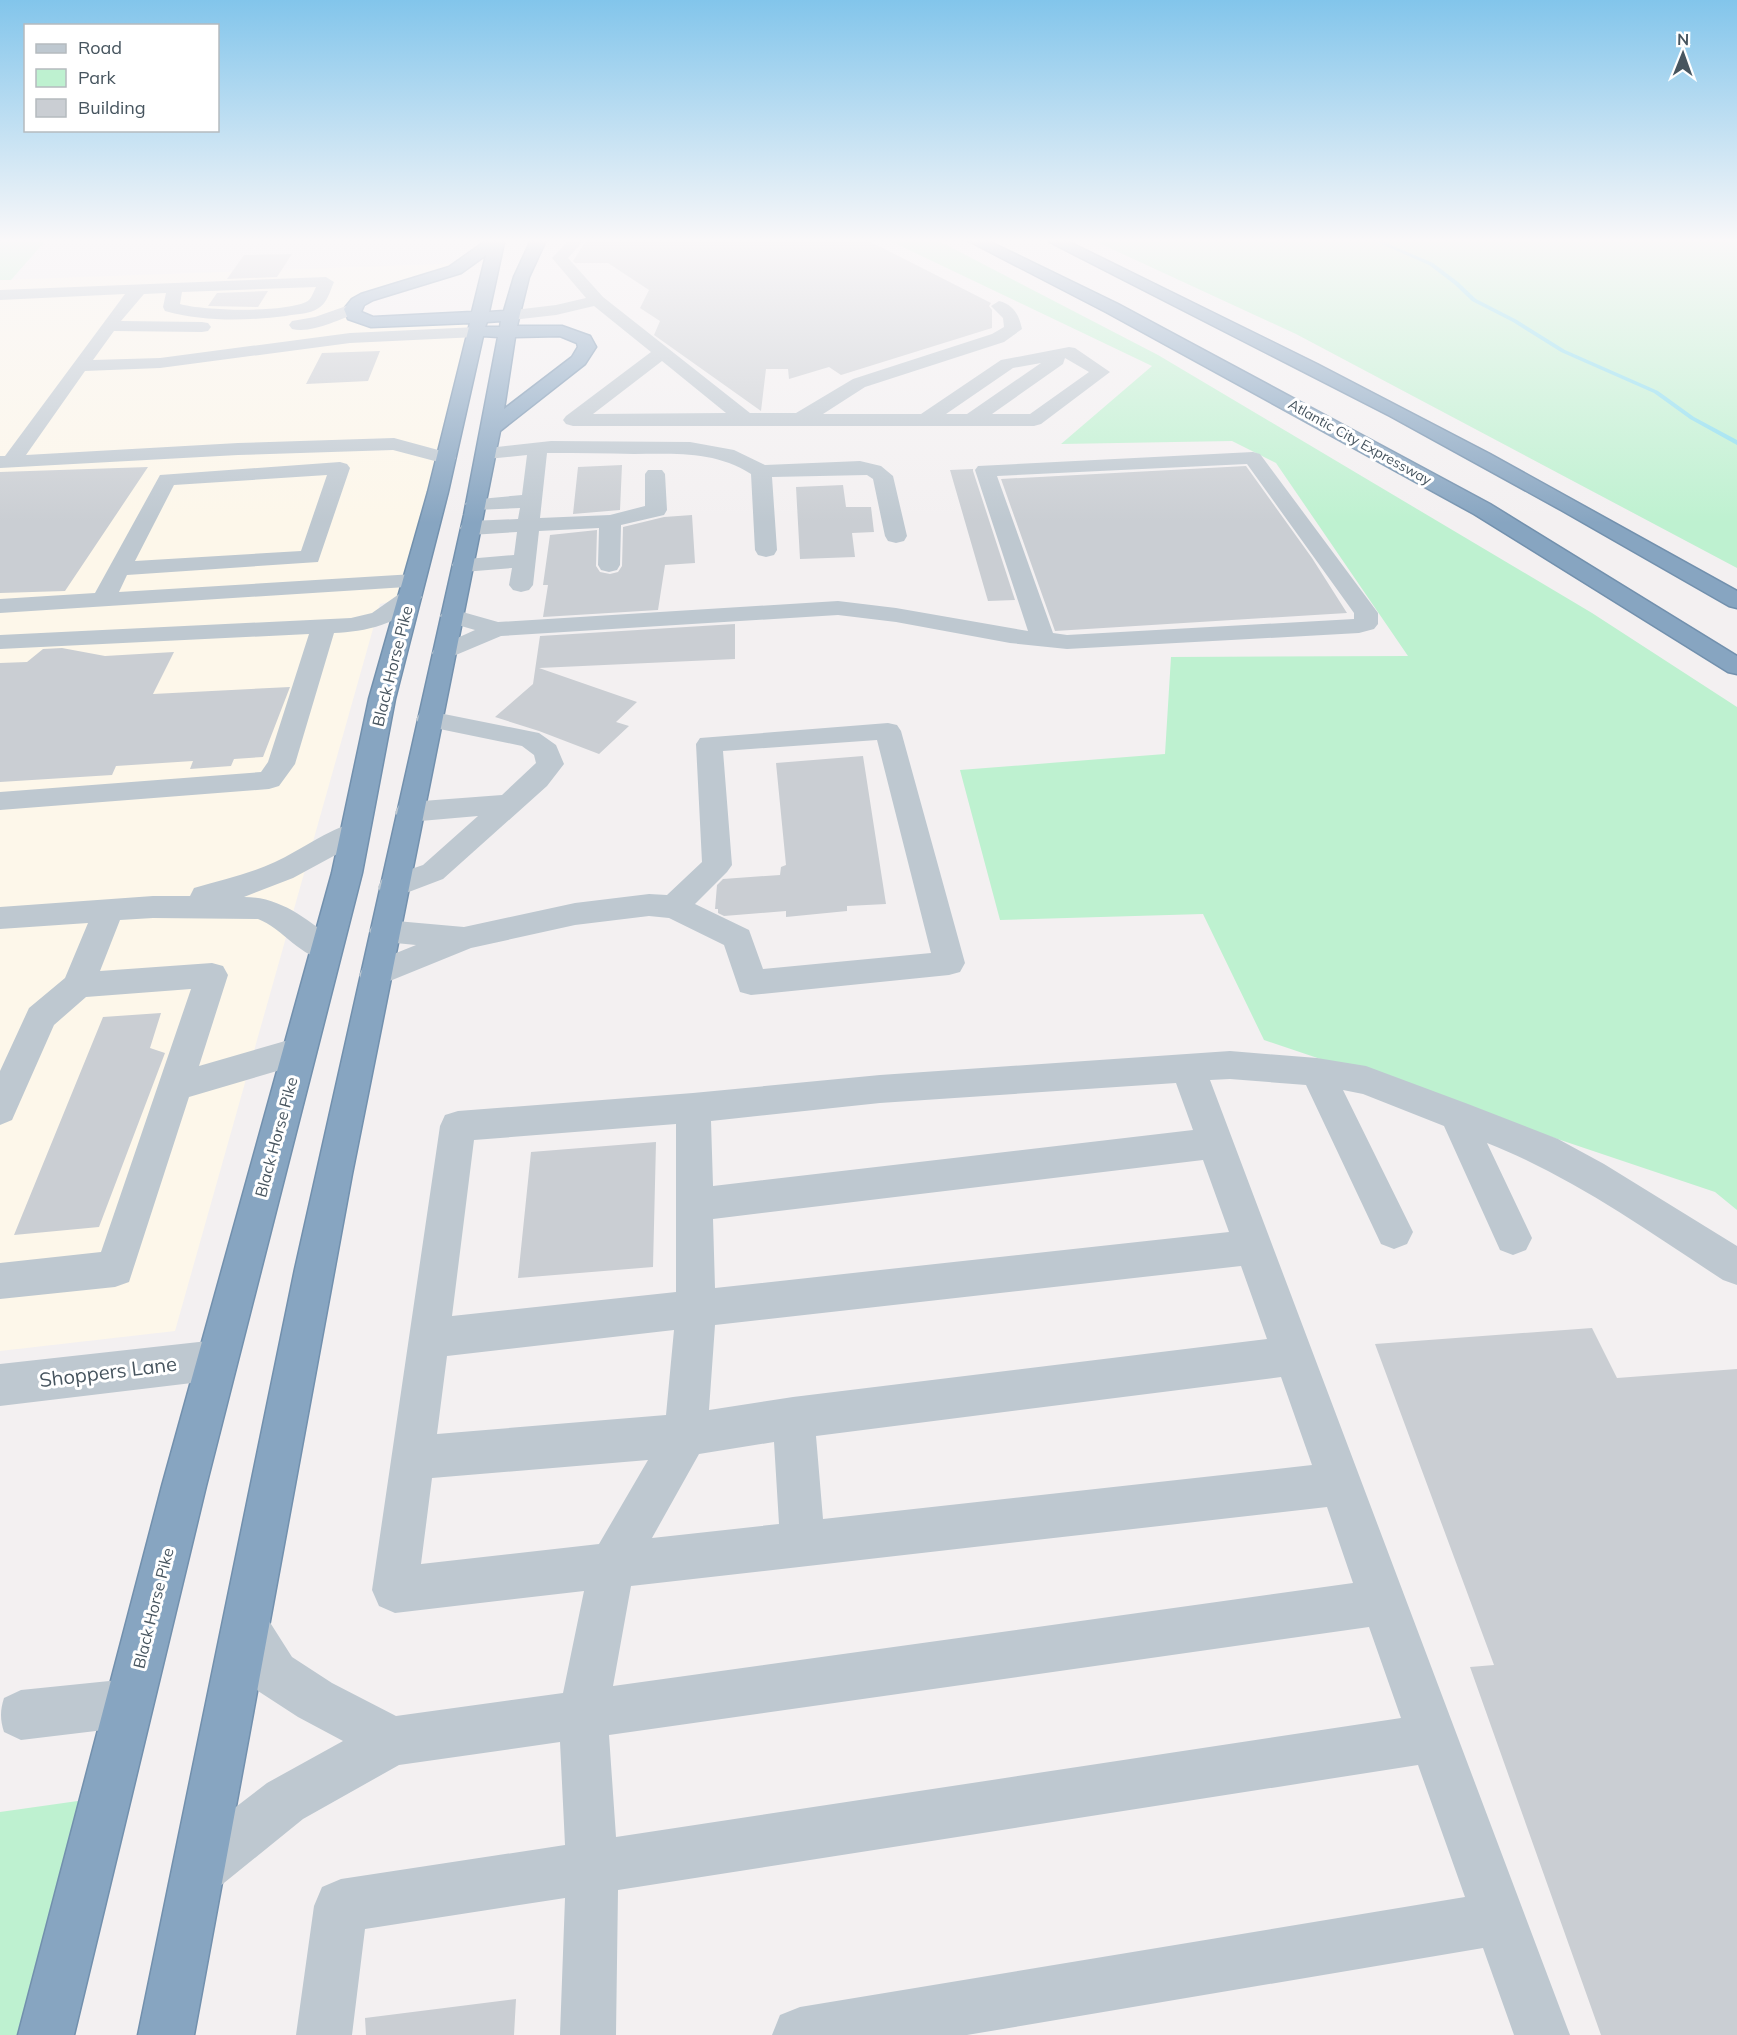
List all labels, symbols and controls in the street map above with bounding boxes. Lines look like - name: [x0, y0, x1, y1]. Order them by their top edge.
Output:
- legend: [24, 24, 219, 132]
- north arrow: [1653, 24, 1713, 84]
- text: N: [1677, 29, 1689, 49]
- text: Road: [78, 36, 122, 59]
- text: Park: [78, 66, 117, 89]
- text: Building: [78, 96, 146, 119]
- street label: Atlantic City Expressway: [1285, 395, 1435, 489]
- street label: Black Horse Pike: [367, 604, 417, 728]
- street label: Black Horse Pike: [250, 1075, 302, 1199]
- street label: Shoppers Lane: [38, 1351, 178, 1392]
- street label: Black Horse Pike: [128, 1546, 178, 1670]

